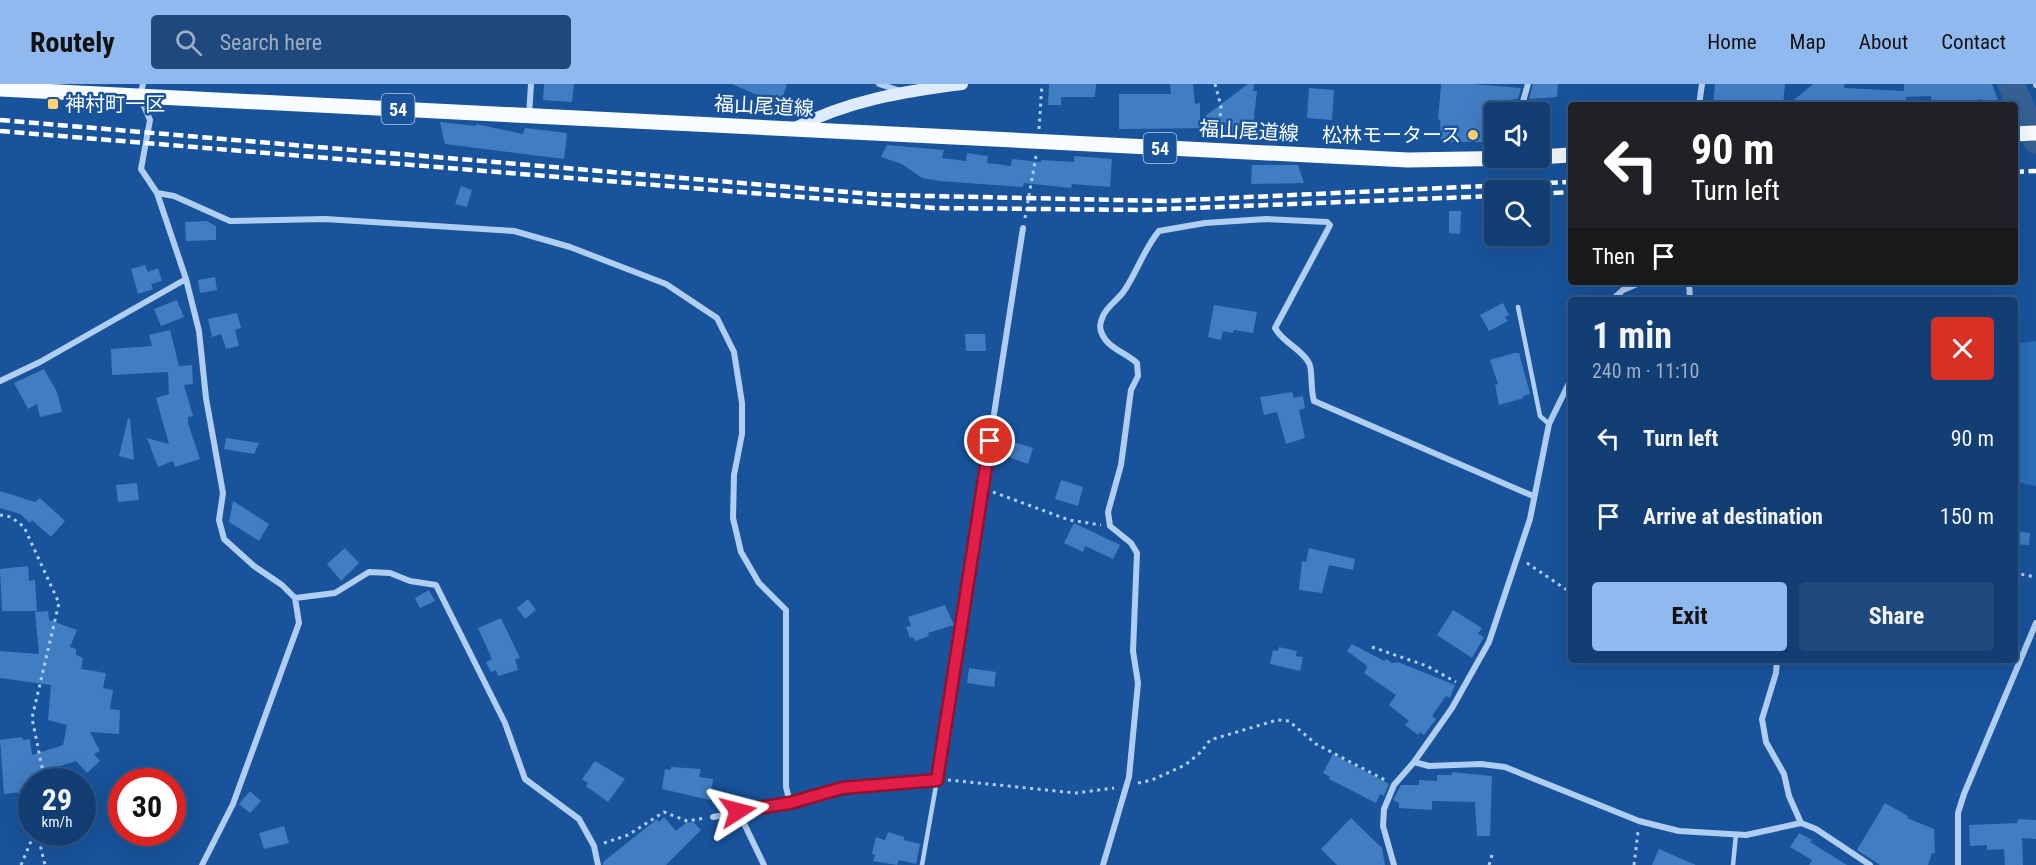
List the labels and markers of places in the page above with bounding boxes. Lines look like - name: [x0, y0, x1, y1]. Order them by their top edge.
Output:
- place label: 神村町一区: [65, 92, 165, 116]
- marker: 神村町一区: [46, 97, 60, 111]
- place label: 松林モータース: [1322, 123, 1461, 147]
- marker: 松林モータース: [1466, 128, 1480, 142]
- pin: [964, 415, 1015, 466]

